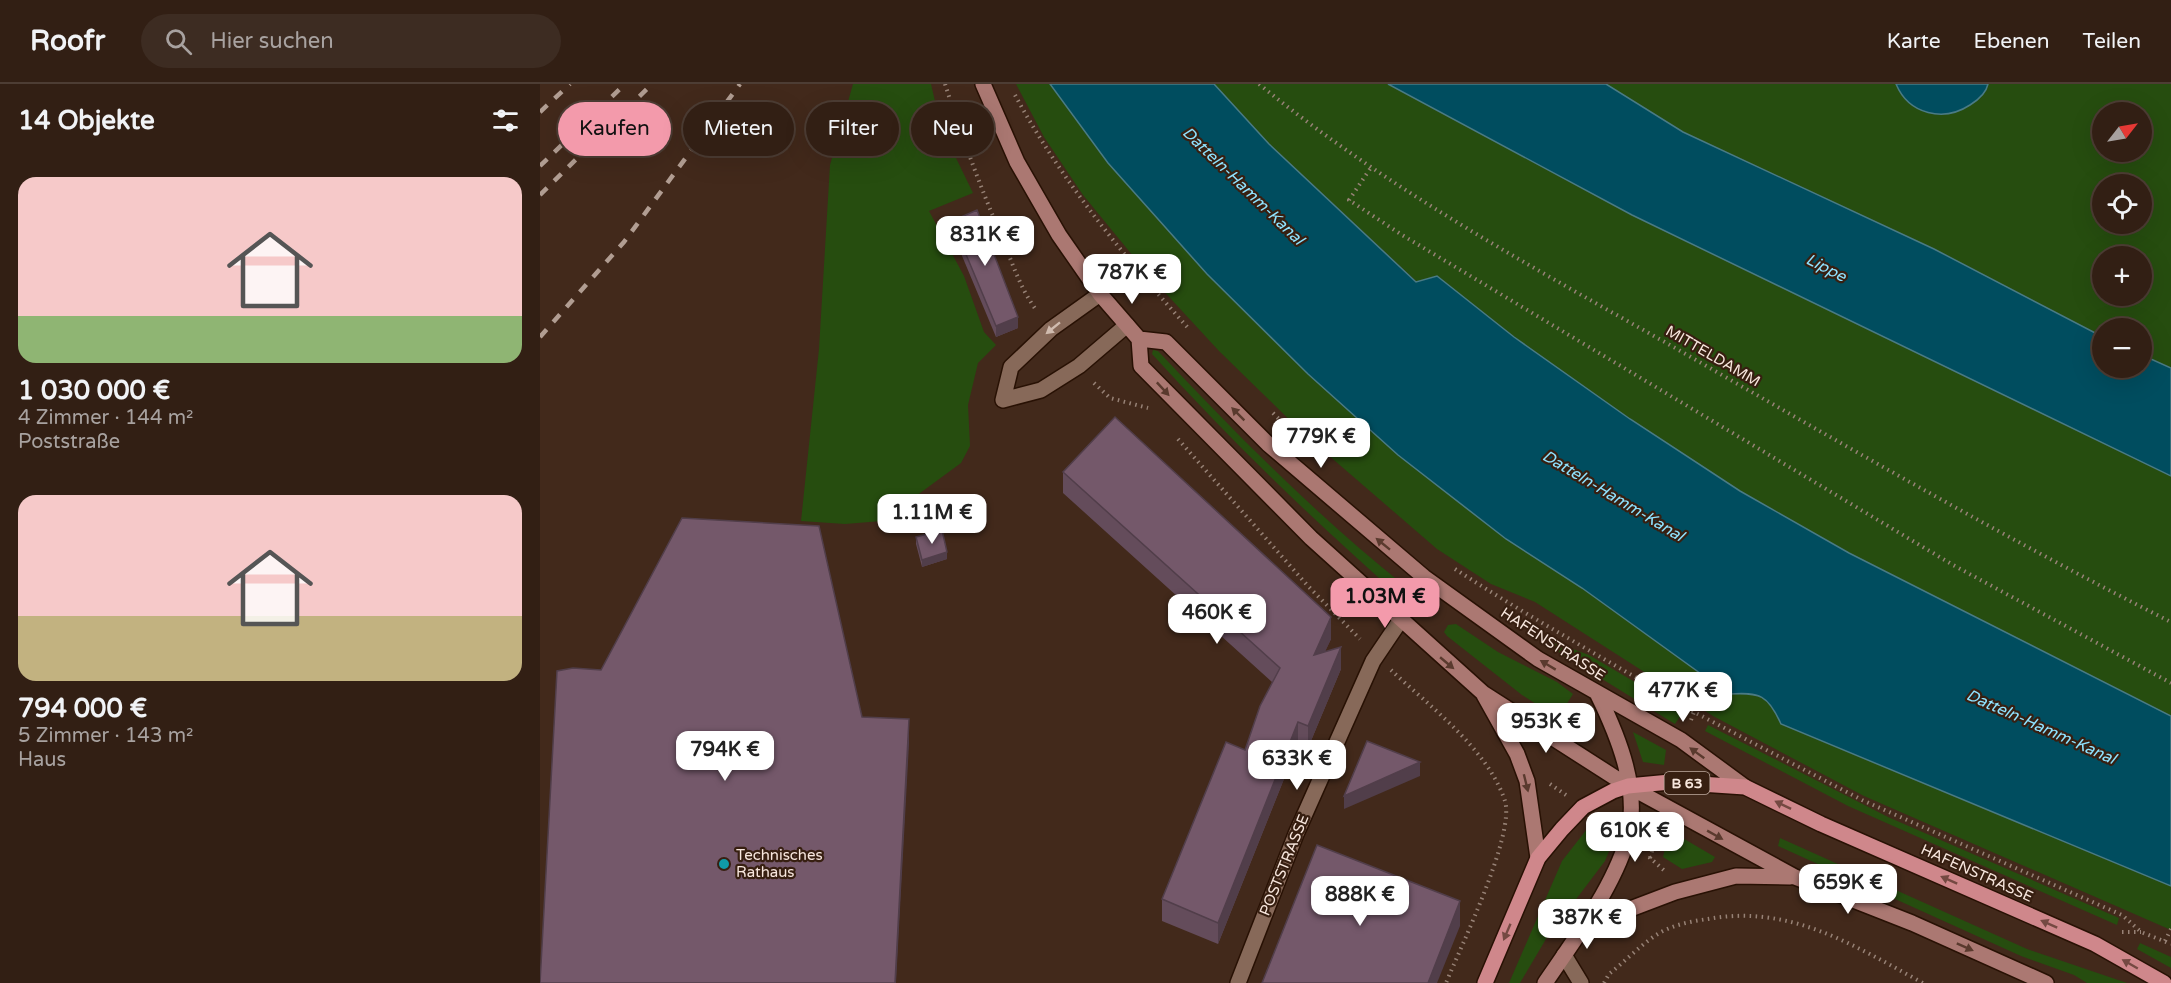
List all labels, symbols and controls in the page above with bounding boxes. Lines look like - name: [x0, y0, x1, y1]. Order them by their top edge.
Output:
- search box: [141, 14, 561, 68]
- text: Roofr: [30, 24, 105, 58]
- icon: search: [162, 25, 195, 58]
- text: Hier suchen: [210, 28, 334, 54]
- text: Karte: [1887, 29, 1941, 54]
- text: Ebenen: [1974, 29, 2050, 54]
- text: Teilen: [2083, 29, 2141, 54]
- chip: Kaufen: [558, 102, 671, 156]
- chip: Mieten: [683, 102, 794, 156]
- chip: Filter: [806, 102, 899, 156]
- chip: Neu: [911, 102, 994, 156]
- north arrow: [2092, 102, 2152, 162]
- map controls: [2092, 102, 2152, 378]
- icon: filters: [489, 104, 522, 137]
- text: 14 Objekte: [18, 105, 155, 136]
- water label: Datteln-Hamm-Kanal: [1178, 123, 1309, 251]
- button: locate: [2092, 174, 2152, 234]
- icon: home: [216, 216, 324, 324]
- pin: 831K €: [936, 216, 1034, 267]
- text: 831K €: [950, 223, 1020, 247]
- button: +: [2092, 246, 2152, 306]
- water label: Lippe: [1803, 249, 1850, 287]
- pin: 787K €: [1083, 254, 1181, 305]
- text: 787K €: [1097, 261, 1167, 285]
- button: −: [2092, 318, 2152, 378]
- one-way arrow: [1045, 322, 1061, 335]
- street label: MITTELDAMM: [1662, 322, 1764, 390]
- text: 1 030 000 €: [18, 375, 170, 406]
- one-way arrow: [1155, 382, 1169, 396]
- text: 4 Zimmer · 144 m²: [18, 406, 193, 430]
- one-way arrow: [1231, 408, 1245, 422]
- pin: 779K €: [1272, 418, 1370, 469]
- text: 779K €: [1286, 425, 1356, 449]
- text: Poststraße: [18, 430, 120, 454]
- water label: Datteln-Hamm-Kanal: [1539, 446, 1689, 547]
- pin: 1.11M €: [877, 494, 987, 545]
- text: 1.11M €: [891, 501, 973, 525]
- icon: home: [216, 534, 324, 642]
- one-way arrow: [1375, 538, 1391, 551]
- pin: 1.03M €: [1330, 578, 1440, 629]
- text: 1.03M €: [1344, 585, 1426, 609]
- pin: 460K €: [1168, 594, 1266, 645]
- text: 460K €: [1182, 601, 1252, 625]
- street label: HAFENSTRASSE: [1497, 604, 1609, 684]
- one-way arrow: [1439, 656, 1454, 669]
- one-way arrow: [1540, 659, 1556, 670]
- pin: 477K €: [1634, 672, 1732, 723]
- text: 477K €: [1648, 679, 1718, 703]
- water label: Datteln-Hamm-Kanal: [1963, 685, 2121, 770]
- text: 794 000 €: [18, 693, 147, 724]
- pin: 953K €: [1497, 703, 1595, 754]
- text: 953K €: [1511, 710, 1581, 734]
- text: 5 Zimmer · 143 m²: [18, 724, 193, 748]
- pin: 794K €: [676, 731, 774, 782]
- text: 794K €: [690, 738, 760, 762]
- pin: 633K €: [1248, 740, 1346, 791]
- text: 633K €: [1262, 747, 1332, 771]
- one-way arrow: [1690, 747, 1706, 759]
- text: Haus: [18, 748, 66, 772]
- road number: B 63: [1664, 772, 1710, 794]
- one-way arrow: [1522, 774, 1532, 792]
- one-way arrow: [1774, 800, 1791, 810]
- street label: POSTSTRASSE: [1255, 812, 1313, 918]
- pin: 610K €: [1586, 812, 1684, 863]
- text: 610K €: [1600, 819, 1670, 843]
- one-way arrow: [1707, 830, 1724, 840]
- street label: HAFENSTRASSE: [1918, 840, 2036, 906]
- place label: Technisches Rathaus: [736, 846, 823, 881]
- marker: Technisches Rathaus: [717, 857, 731, 871]
- pin: 659K €: [1799, 864, 1897, 915]
- text: 659K €: [1813, 871, 1883, 895]
- one-way arrow: [1940, 875, 1958, 885]
- pin: 888K €: [1311, 876, 1409, 927]
- text: 888K €: [1325, 883, 1395, 907]
- pin: 387K €: [1538, 899, 1636, 950]
- text: 387K €: [1552, 906, 1622, 930]
- one-way arrow: [2041, 919, 2058, 928]
- one-way arrow: [1502, 923, 1512, 941]
- one-way arrow: [1956, 943, 1974, 952]
- one-way arrow: [2121, 959, 2138, 969]

